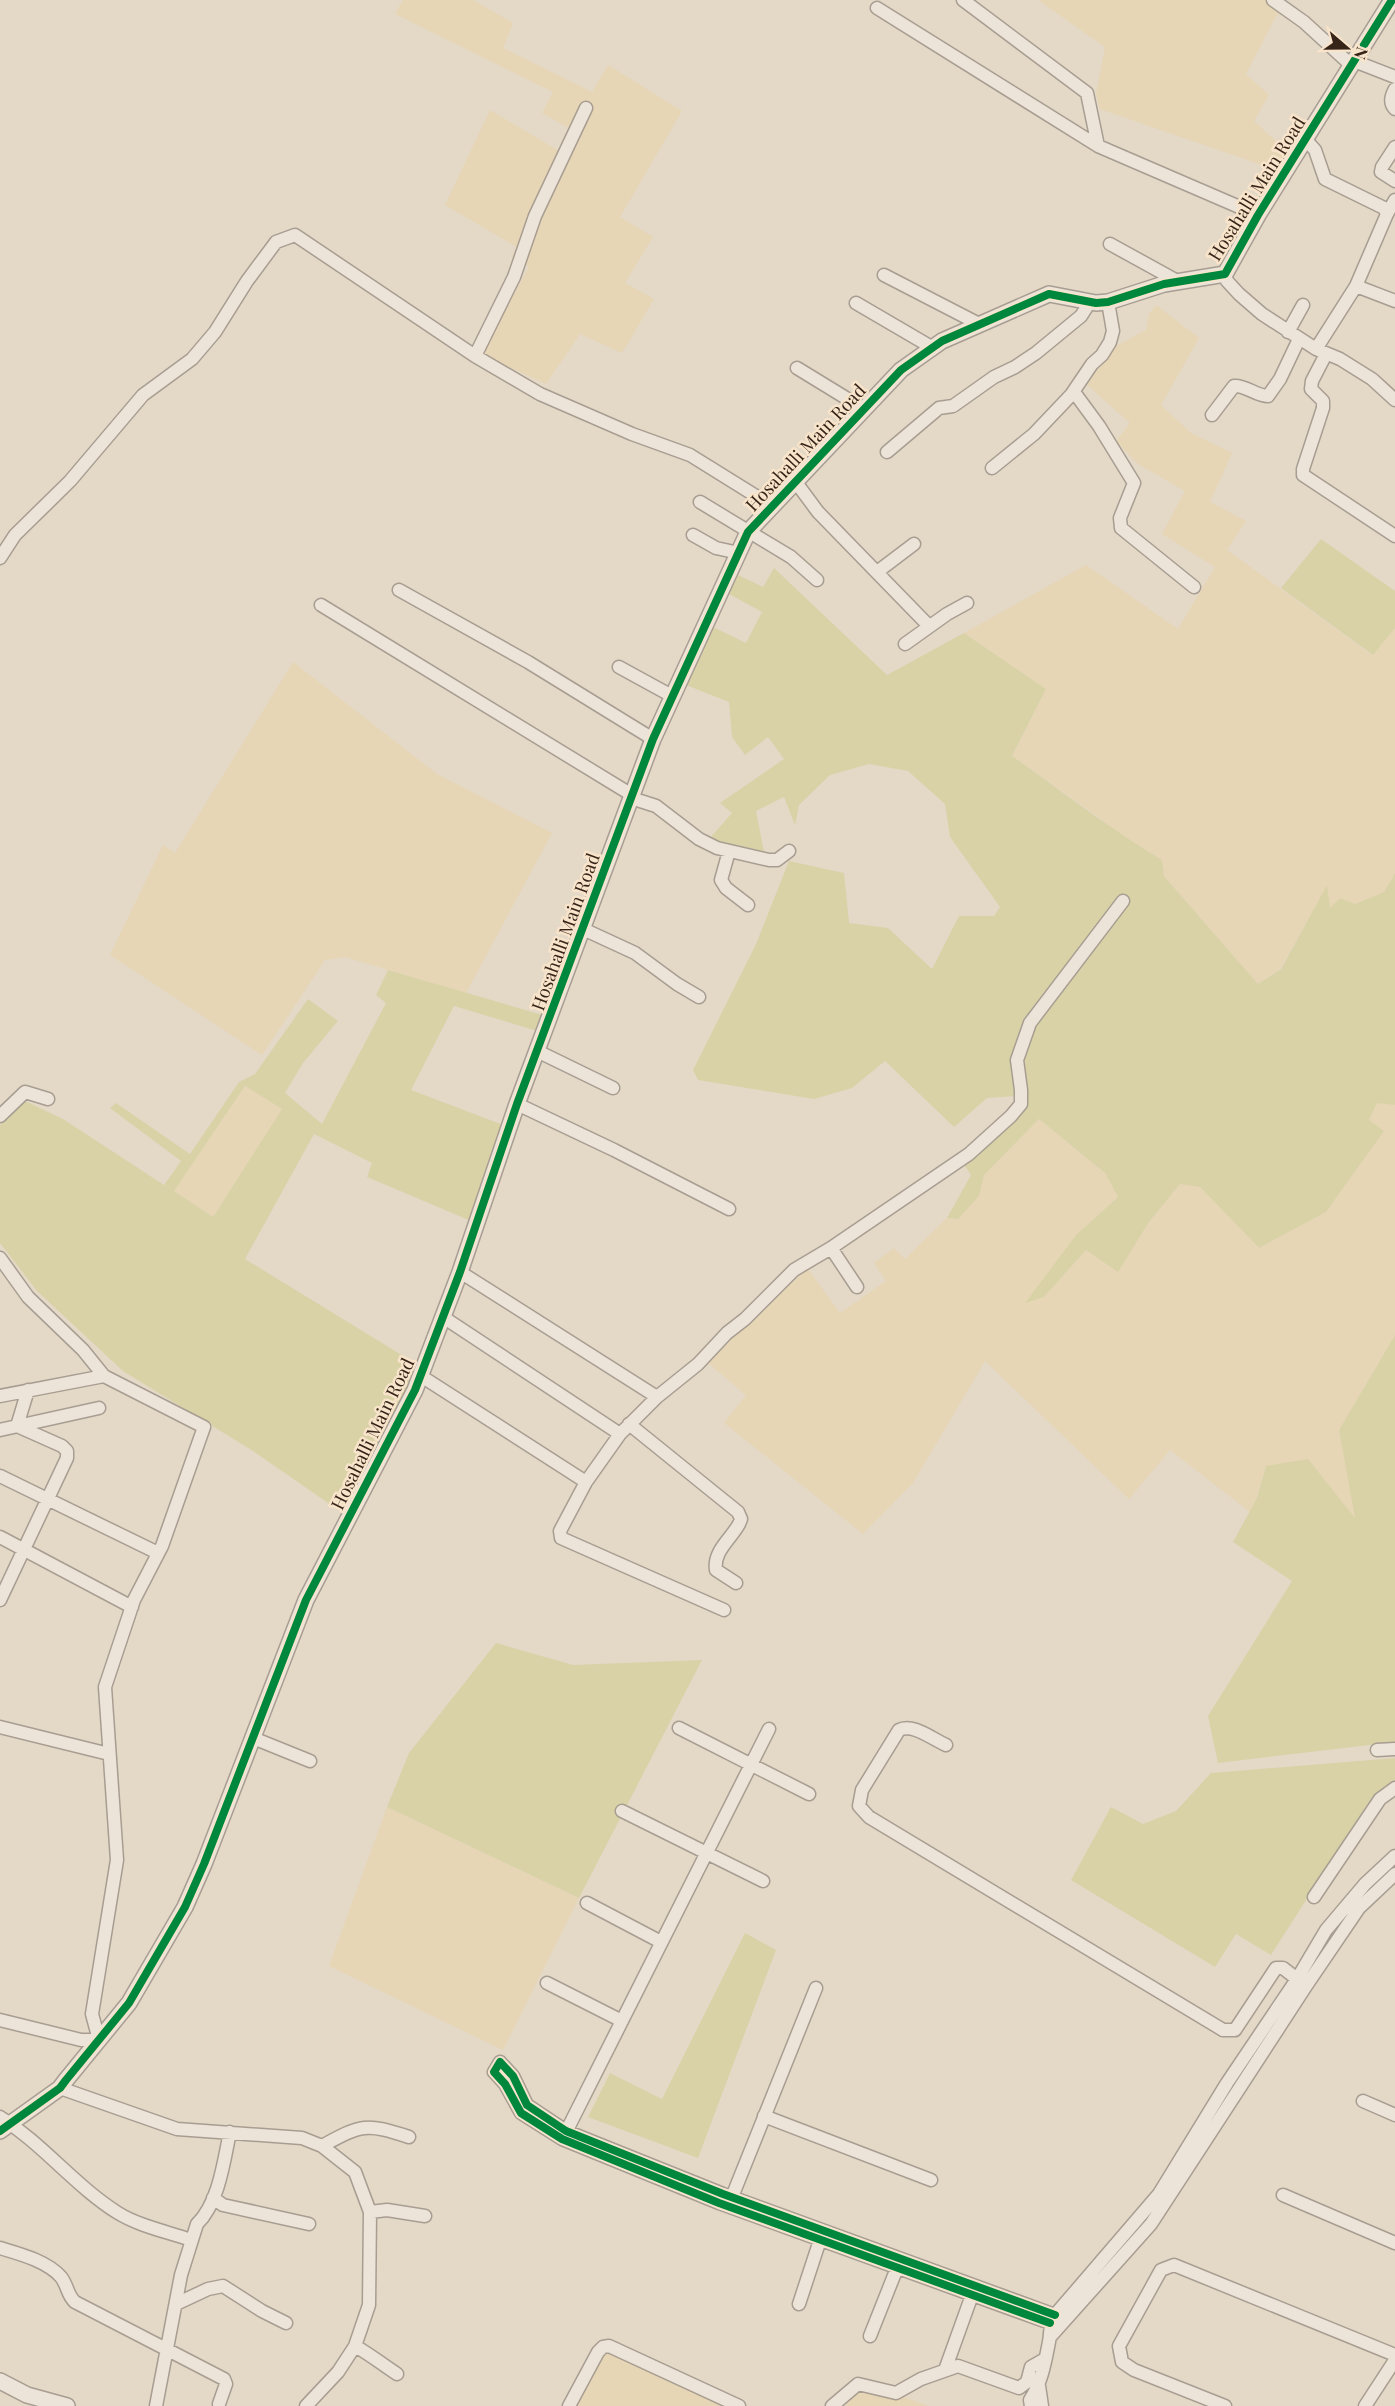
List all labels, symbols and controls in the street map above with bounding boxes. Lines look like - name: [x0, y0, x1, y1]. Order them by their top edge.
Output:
- north arrow: [1317, 18, 1377, 78]
- text: N: [1350, 44, 1373, 63]
- street label: Hosahalli Main Road: [1202, 111, 1311, 265]
- street label: Hosahalli Main Road: [740, 378, 871, 516]
- street label: Hosahalli Main Road: [525, 849, 605, 1014]
- street label: Hosahalli Main Road: [325, 1353, 419, 1513]

